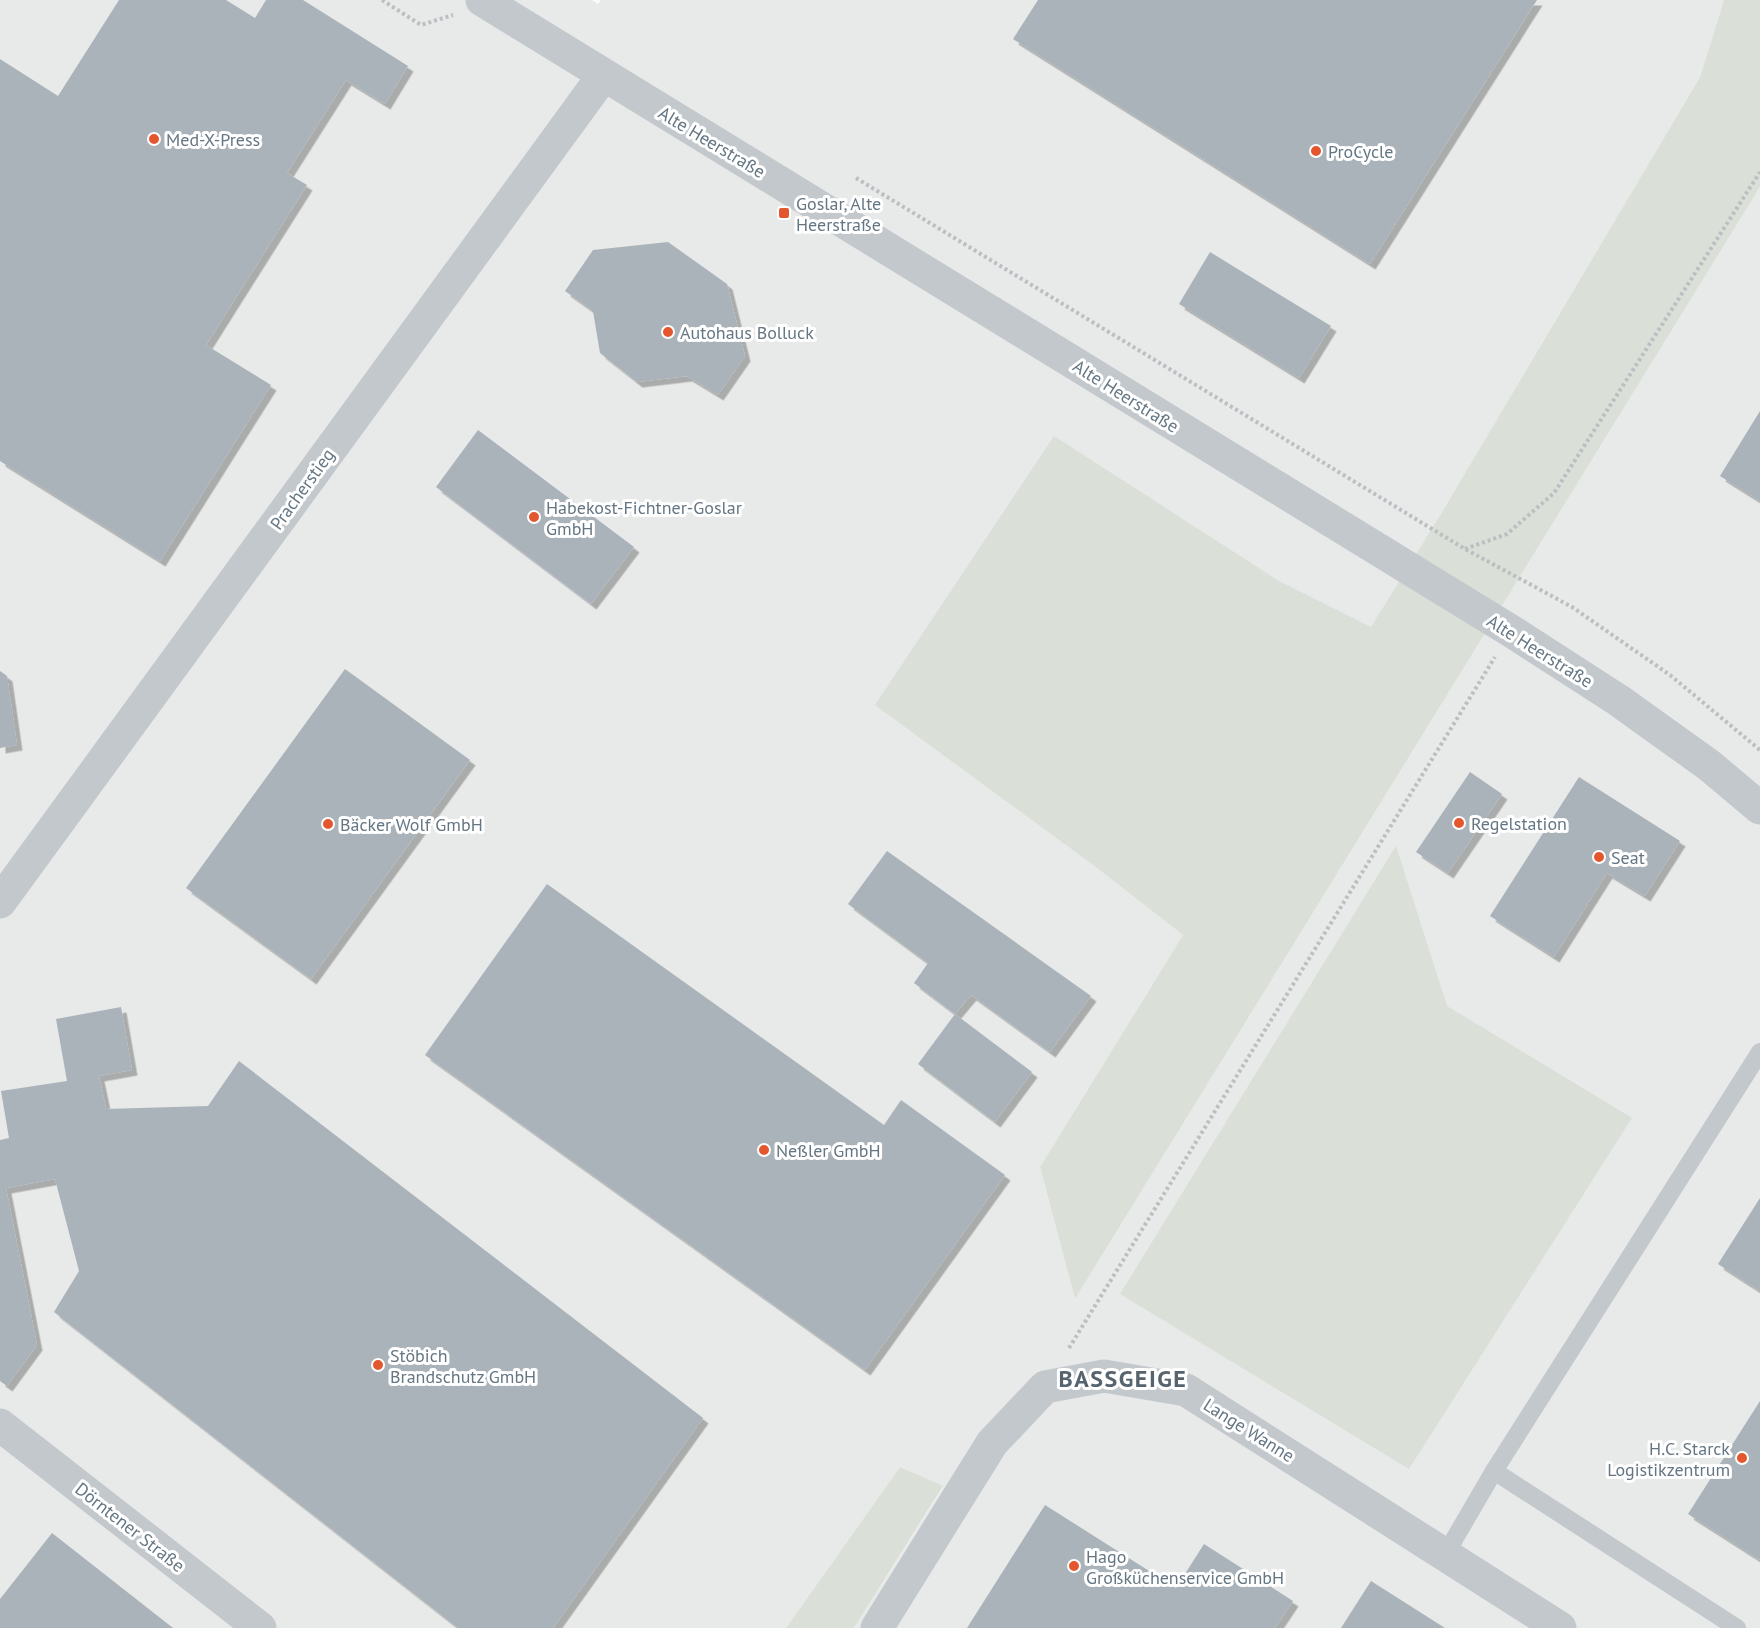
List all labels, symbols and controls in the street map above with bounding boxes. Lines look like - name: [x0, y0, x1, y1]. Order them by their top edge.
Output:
- street label: Alte Heerstraße: [654, 101, 770, 183]
- place label: Med-X-Press: [166, 128, 260, 151]
- marker: Med-X-Press: [147, 132, 161, 146]
- place label: ProCycle: [1328, 140, 1393, 163]
- marker: ProCycle: [1309, 144, 1323, 158]
- place label: Goslar, Alte Heerstraße: [796, 192, 881, 236]
- marker: Goslar, Alte Heerstraße: [777, 206, 791, 220]
- place label: Autohaus Bolluck: [680, 321, 814, 344]
- marker: Autohaus Bolluck: [661, 325, 675, 339]
- street label: Alte Heerstraße: [1069, 354, 1183, 438]
- street label: Pracherstieg: [265, 444, 339, 534]
- place label: Habekost-Fichtner-Goslar GmbH: [546, 496, 742, 540]
- marker: Habekost-Fichtner-Goslar GmbH: [527, 510, 541, 524]
- street label: Alte Heerstraße: [1483, 609, 1597, 693]
- place label: Regelstation: [1471, 812, 1567, 835]
- place label: Bäcker Wolf GmbH: [340, 813, 483, 836]
- marker: Regelstation: [1452, 816, 1466, 830]
- marker: Bäcker Wolf GmbH: [321, 817, 335, 831]
- place label: Seat: [1611, 846, 1645, 869]
- marker: Seat: [1592, 850, 1606, 864]
- place label: Neßler GmbH: [776, 1139, 881, 1162]
- marker: Neßler GmbH: [757, 1143, 771, 1157]
- place label: Stöbich Brandschutz GmbH: [390, 1344, 536, 1388]
- marker: Stöbich Brandschutz GmbH: [371, 1358, 385, 1372]
- district label: BASSGEIGE: [1059, 1363, 1187, 1394]
- street label: Lange Wanne: [1199, 1393, 1299, 1467]
- place label: H.C. Starck Logistikzentrum: [1607, 1437, 1730, 1481]
- marker: H.C. Starck Logistikzentrum: [1735, 1451, 1749, 1465]
- street label: Dörntener Straße: [71, 1477, 189, 1577]
- place label: Hago Großküchenservice GmbH: [1086, 1545, 1284, 1589]
- marker: Hago Großküchenservice GmbH: [1067, 1559, 1081, 1573]

